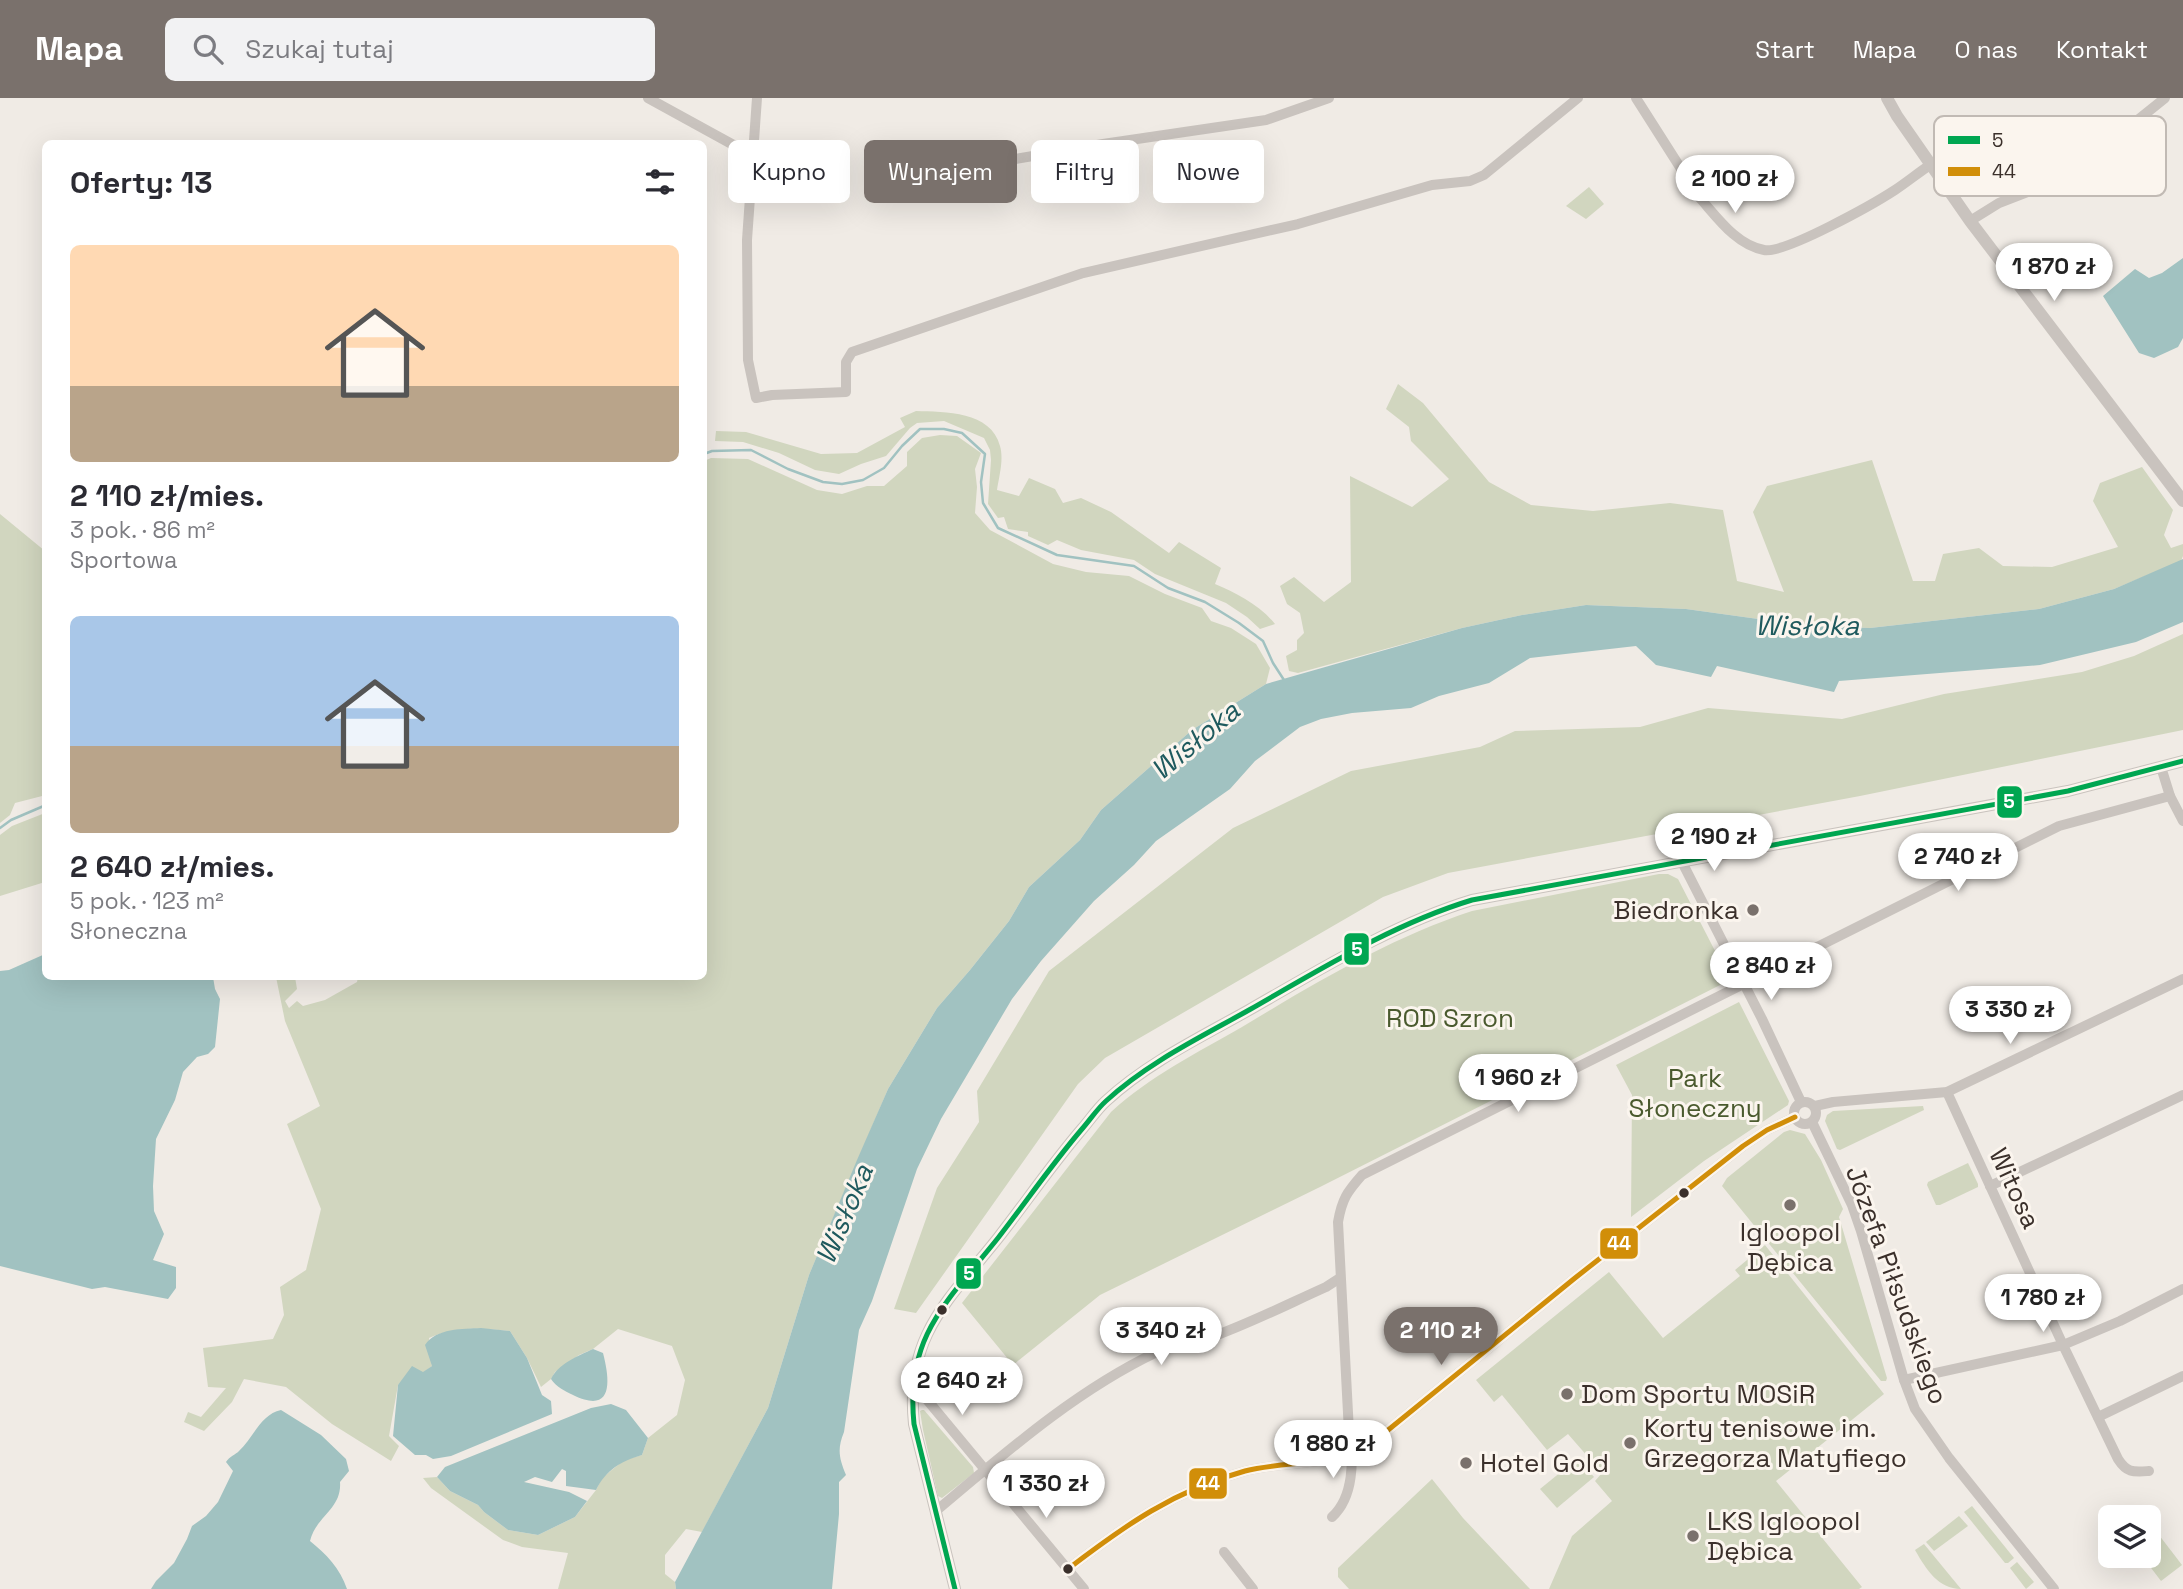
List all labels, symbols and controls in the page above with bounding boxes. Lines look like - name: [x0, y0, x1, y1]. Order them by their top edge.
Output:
- search box: [165, 18, 655, 81]
- text: Mapa: [35, 28, 123, 70]
- icon: search: [189, 30, 227, 68]
- text: Szukaj tutaj: [245, 32, 394, 66]
- text: Start: [1755, 34, 1815, 65]
- text: Mapa: [1853, 34, 1917, 65]
- text: O nas: [1955, 34, 2018, 65]
- text: Kontakt: [2056, 34, 2148, 65]
- legend: [1934, 116, 2166, 196]
- text: 5: [1992, 128, 2003, 153]
- chip: Kupno: [728, 140, 850, 203]
- chip: Wynajem: [864, 140, 1017, 203]
- chip: Filtry: [1031, 140, 1139, 203]
- chip: Nowe: [1153, 140, 1264, 203]
- pin: 2 100 zł: [1663, 156, 1807, 215]
- text: 44: [1992, 159, 2016, 184]
- text: Oferty: 13: [70, 163, 213, 202]
- icon: filters: [641, 163, 679, 201]
- text: 2 100 zł: [1692, 163, 1778, 193]
- pin: 1 870 zł: [1982, 244, 2126, 303]
- text: 1 870 zł: [2012, 251, 2096, 281]
- icon: home: [312, 290, 438, 416]
- text: 2 110 zł/mies.: [70, 476, 264, 515]
- text: 3 pok. · 86 m²: [70, 515, 215, 545]
- text: Sportowa: [70, 545, 177, 575]
- water label: Wisłoka: [1755, 607, 1860, 643]
- icon: home: [312, 661, 438, 787]
- water label: Wisłoka: [1143, 692, 1247, 787]
- line badge: 5: [1996, 785, 2023, 819]
- text: 5: [2003, 789, 2015, 814]
- pin: 2 190 zł: [1642, 814, 1786, 873]
- text: 2 190 zł: [1671, 821, 1757, 851]
- pin: 2 740 zł: [1886, 834, 2030, 893]
- text: 2 740 zł: [1914, 841, 2002, 871]
- text: 2 640 zł/mies.: [70, 847, 275, 886]
- text: 5 pok. · 123 m²: [70, 886, 224, 916]
- place label: Biedronka: [1613, 893, 1739, 927]
- marker: Biedronka: [1745, 902, 1761, 918]
- text: Słoneczna: [70, 916, 187, 946]
- line badge: 5: [1343, 932, 1370, 966]
- text: 5: [1351, 937, 1363, 962]
- pin: 2 840 zł: [1699, 942, 1843, 1002]
- text: 2 840 zł: [1726, 950, 1816, 980]
- pin: 3 330 zł: [1938, 986, 2082, 1046]
- text: 3 330 zł: [1965, 994, 2055, 1024]
- park label: ROD Szron: [1386, 1001, 1514, 1035]
- pin: 1 960 zł: [1446, 1054, 1590, 1114]
- park label: Park Słoneczny: [1628, 1061, 1762, 1125]
- text: 1 960 zł: [1475, 1062, 1561, 1092]
- street label: Witosa: [1982, 1142, 2048, 1234]
- water label: Wisłoka: [807, 1158, 881, 1269]
- street label: Józefa Piłsudskiego: [1838, 1161, 1956, 1409]
- unlabelled marker: [1677, 1186, 1691, 1200]
- marker: Igloopol Dębica: [1782, 1197, 1798, 1213]
- place label: Igloopol Dębica: [1740, 1215, 1840, 1279]
- line badge: 44: [1599, 1227, 1639, 1260]
- text: 44: [1607, 1231, 1631, 1256]
- line badge: 5: [955, 1257, 982, 1290]
- text: 5: [963, 1261, 975, 1286]
- pin: 1 780 zł: [1971, 1274, 2115, 1334]
- text: 1 780 zł: [2001, 1282, 2085, 1312]
- unlabelled marker: [935, 1303, 949, 1317]
- pin: 3 340 zł: [1089, 1308, 1233, 1367]
- pin: 2 110 zł: [1369, 1308, 1513, 1367]
- text: 3 340 zł: [1116, 1315, 1206, 1345]
- text: 2 110 zł: [1400, 1315, 1482, 1345]
- pin: 2 640 zł: [890, 1358, 1034, 1417]
- text: 2 640 zł: [917, 1365, 1007, 1395]
- place label: Dom Sportu MOSiR: [1581, 1377, 1815, 1411]
- marker: Dom Sportu MOSiR: [1559, 1386, 1575, 1402]
- place label: Korty tenisowe im. Grzegorza Matyfiego: [1644, 1411, 1907, 1475]
- pin: 1 880 zł: [1261, 1420, 1405, 1480]
- text: 1 880 zł: [1290, 1428, 1376, 1458]
- marker: Korty tenisowe im. Grzegorza Matyfiego: [1622, 1435, 1638, 1451]
- place label: Hotel Gold: [1480, 1446, 1609, 1480]
- marker: Hotel Gold: [1458, 1455, 1474, 1471]
- pin: 1 330 zł: [974, 1460, 1118, 1520]
- line badge: 44: [1188, 1467, 1228, 1500]
- text: 1 330 zł: [1003, 1468, 1089, 1498]
- text: 44: [1196, 1471, 1220, 1496]
- place label: LKS Igloopol Dębica: [1707, 1504, 1860, 1568]
- map controls: [2098, 1505, 2161, 1568]
- button: layers: [2098, 1505, 2161, 1568]
- marker: LKS Igloopol Dębica: [1685, 1528, 1701, 1544]
- unlabelled marker: [1061, 1562, 1075, 1576]

